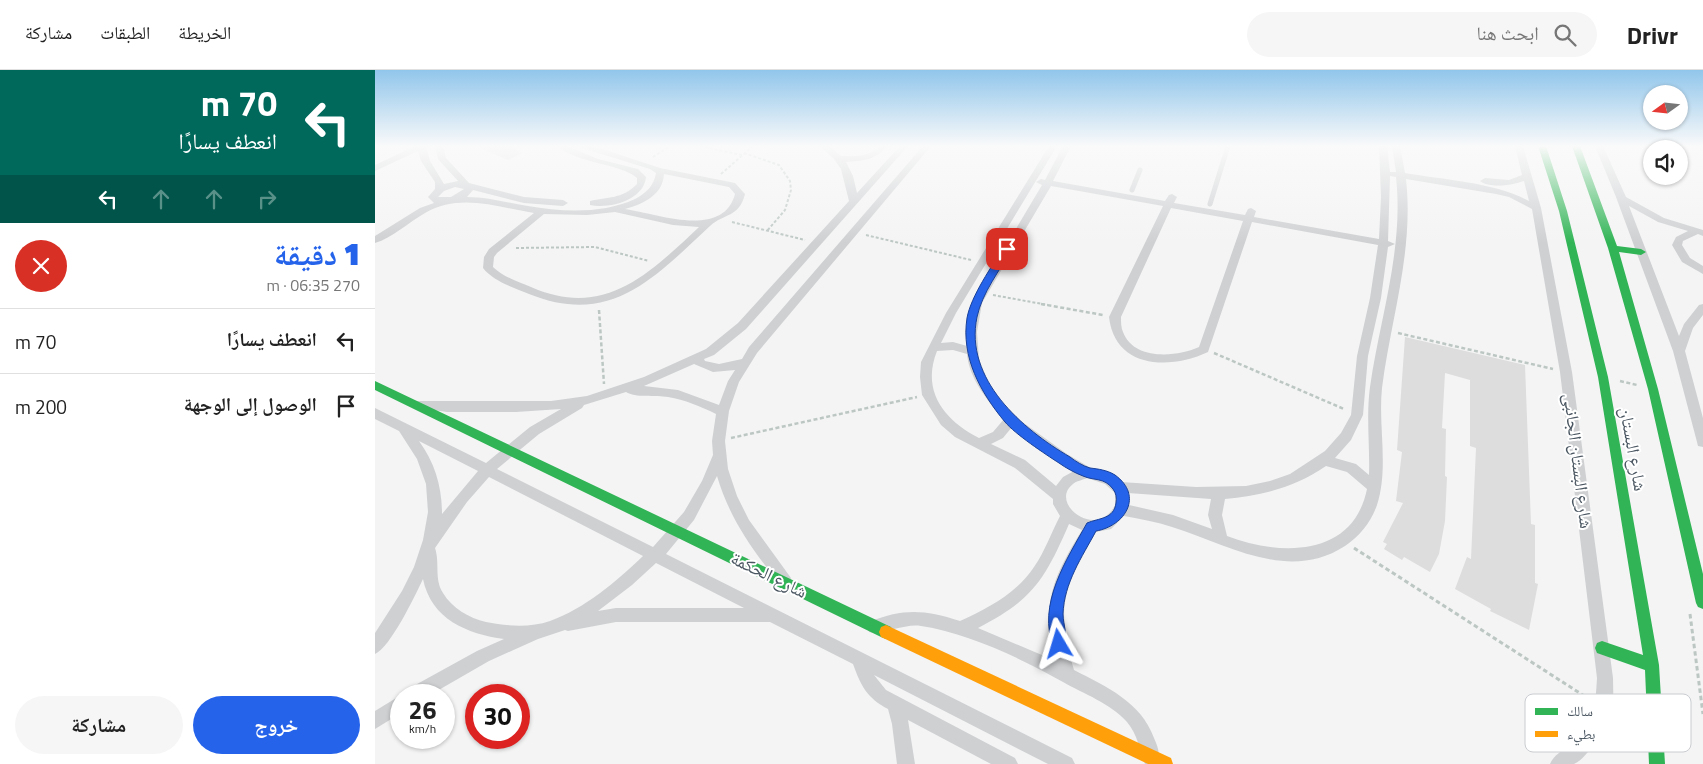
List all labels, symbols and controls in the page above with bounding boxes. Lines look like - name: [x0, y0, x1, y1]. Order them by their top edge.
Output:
- search box: [1247, 12, 1597, 57]
- text: Drivr: [1627, 17, 1678, 53]
- text: ابحث هنا: [1477, 18, 1539, 47]
- text: مشاركة: [25, 19, 72, 46]
- text: الطبقات: [100, 19, 150, 46]
- text: الخريطة: [178, 19, 231, 46]
- icon: search: [1551, 21, 1579, 49]
- text: 70 m: [201, 76, 277, 130]
- north arrow: [1643, 85, 1687, 130]
- map controls: [1643, 85, 1688, 185]
- icon: left: [295, 90, 360, 155]
- text: انعطف يسارًا: [179, 124, 277, 158]
- button: sound: [1643, 140, 1688, 185]
- icon: left: [94, 185, 122, 213]
- icon: ahead: [147, 185, 175, 213]
- icon: ahead: [200, 185, 228, 213]
- icon: right: [253, 185, 281, 213]
- pin: [986, 228, 1028, 270]
- text: 1 دقيقة: [274, 231, 360, 277]
- icon: arrive: [993, 235, 1021, 263]
- button: close: [15, 240, 67, 292]
- text: 270 m · 06:35: [266, 273, 360, 297]
- text: انعطف يسارًا: [227, 324, 317, 353]
- text: 70 m: [15, 327, 56, 356]
- icon: left: [332, 327, 360, 355]
- text: الوصول إلى الوجهة: [184, 389, 317, 418]
- text: 200 m: [15, 392, 67, 421]
- icon: arrive: [332, 392, 360, 420]
- street label: شارع البستان الجانبى: [1557, 392, 1600, 530]
- street label: شارع البستان: [1613, 405, 1654, 493]
- street label: شارع الحكمة: [726, 544, 812, 605]
- position arrow: [1032, 617, 1084, 669]
- speed limit sign: 30: [465, 684, 530, 749]
- text: 26: [408, 691, 437, 729]
- legend: [1525, 694, 1691, 752]
- button: مشاركة: [15, 696, 183, 754]
- button: خروج: [193, 696, 360, 754]
- text: سالك: [1567, 700, 1593, 721]
- text: km/h: [409, 719, 436, 738]
- text: بطيء: [1567, 723, 1596, 746]

